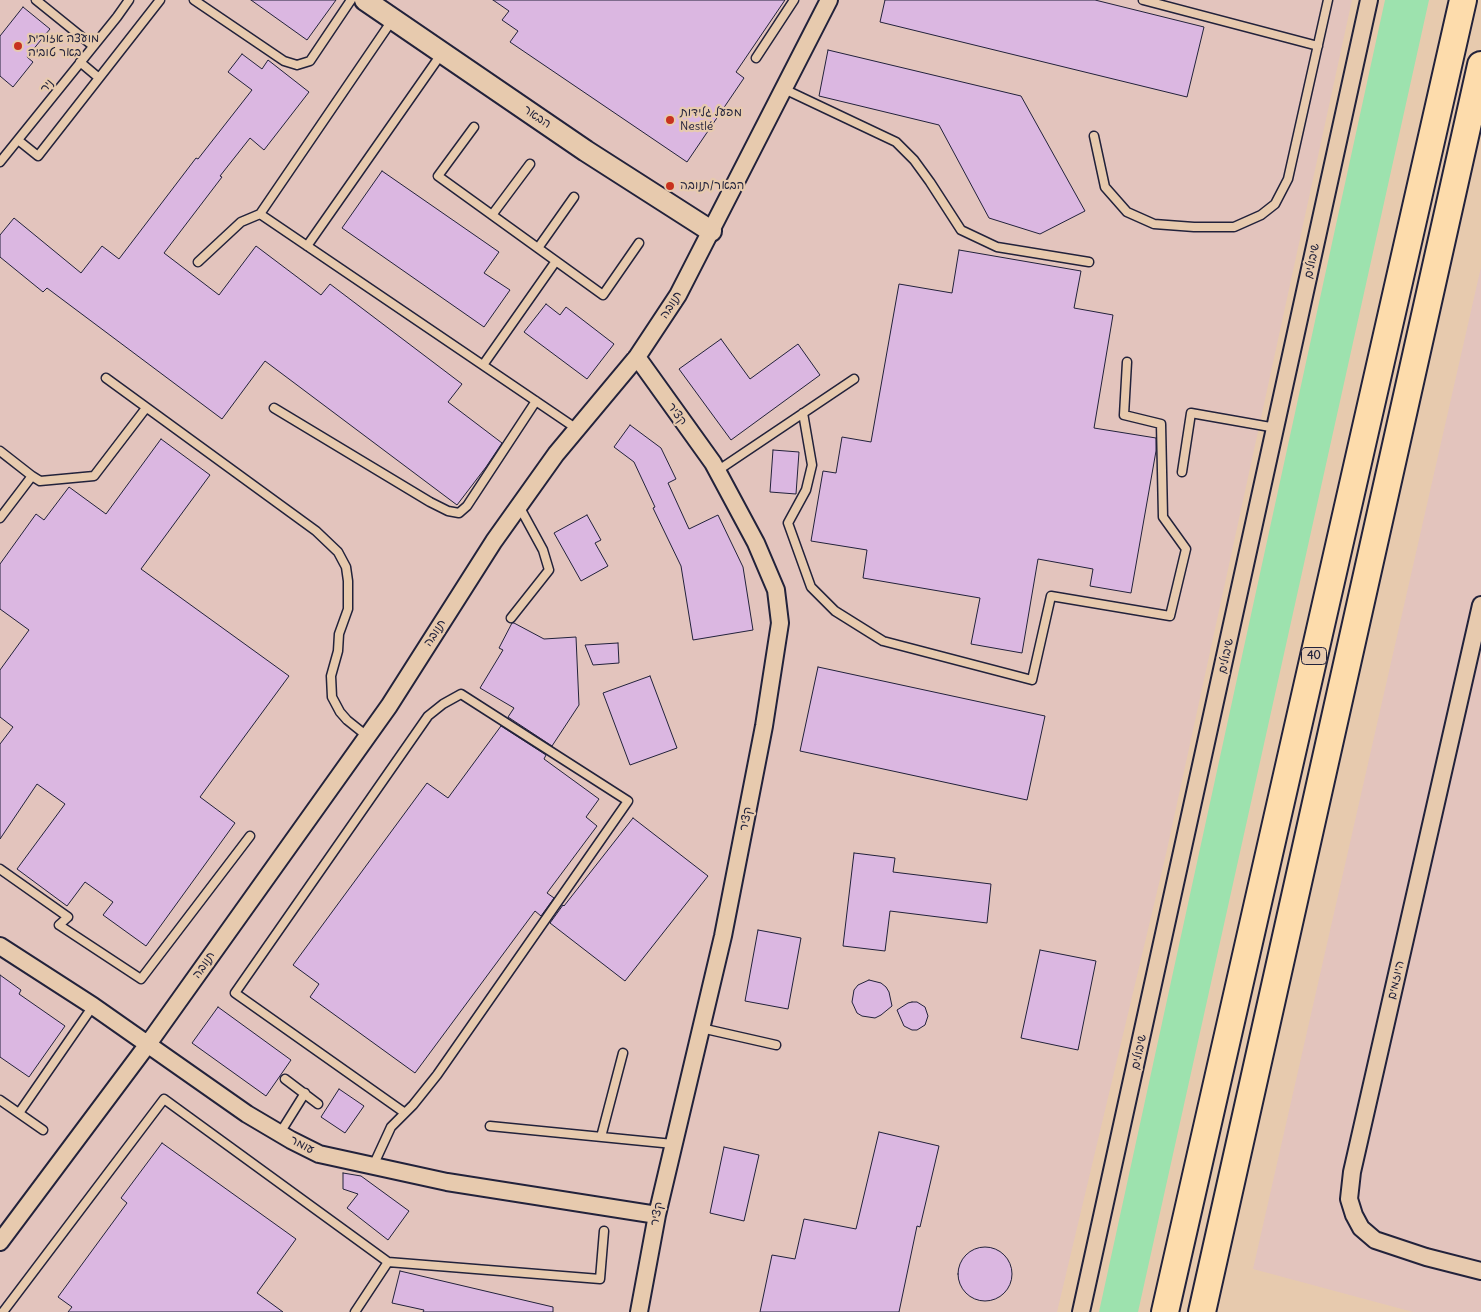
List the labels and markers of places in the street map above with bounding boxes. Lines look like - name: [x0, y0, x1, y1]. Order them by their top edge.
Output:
- place label: מועצה אזורית באר טוביה: [28, 32, 99, 60]
- marker: מועצה אזורית באר טוביה: [12, 40, 24, 52]
- place label: מפעל גלידות Nestlé: [680, 106, 742, 134]
- marker: מפעל גלידות Nestlé: [664, 114, 676, 126]
- place label: הבאר/תנובה: [680, 179, 744, 193]
- marker: הבאר/תנובה: [664, 180, 676, 192]

